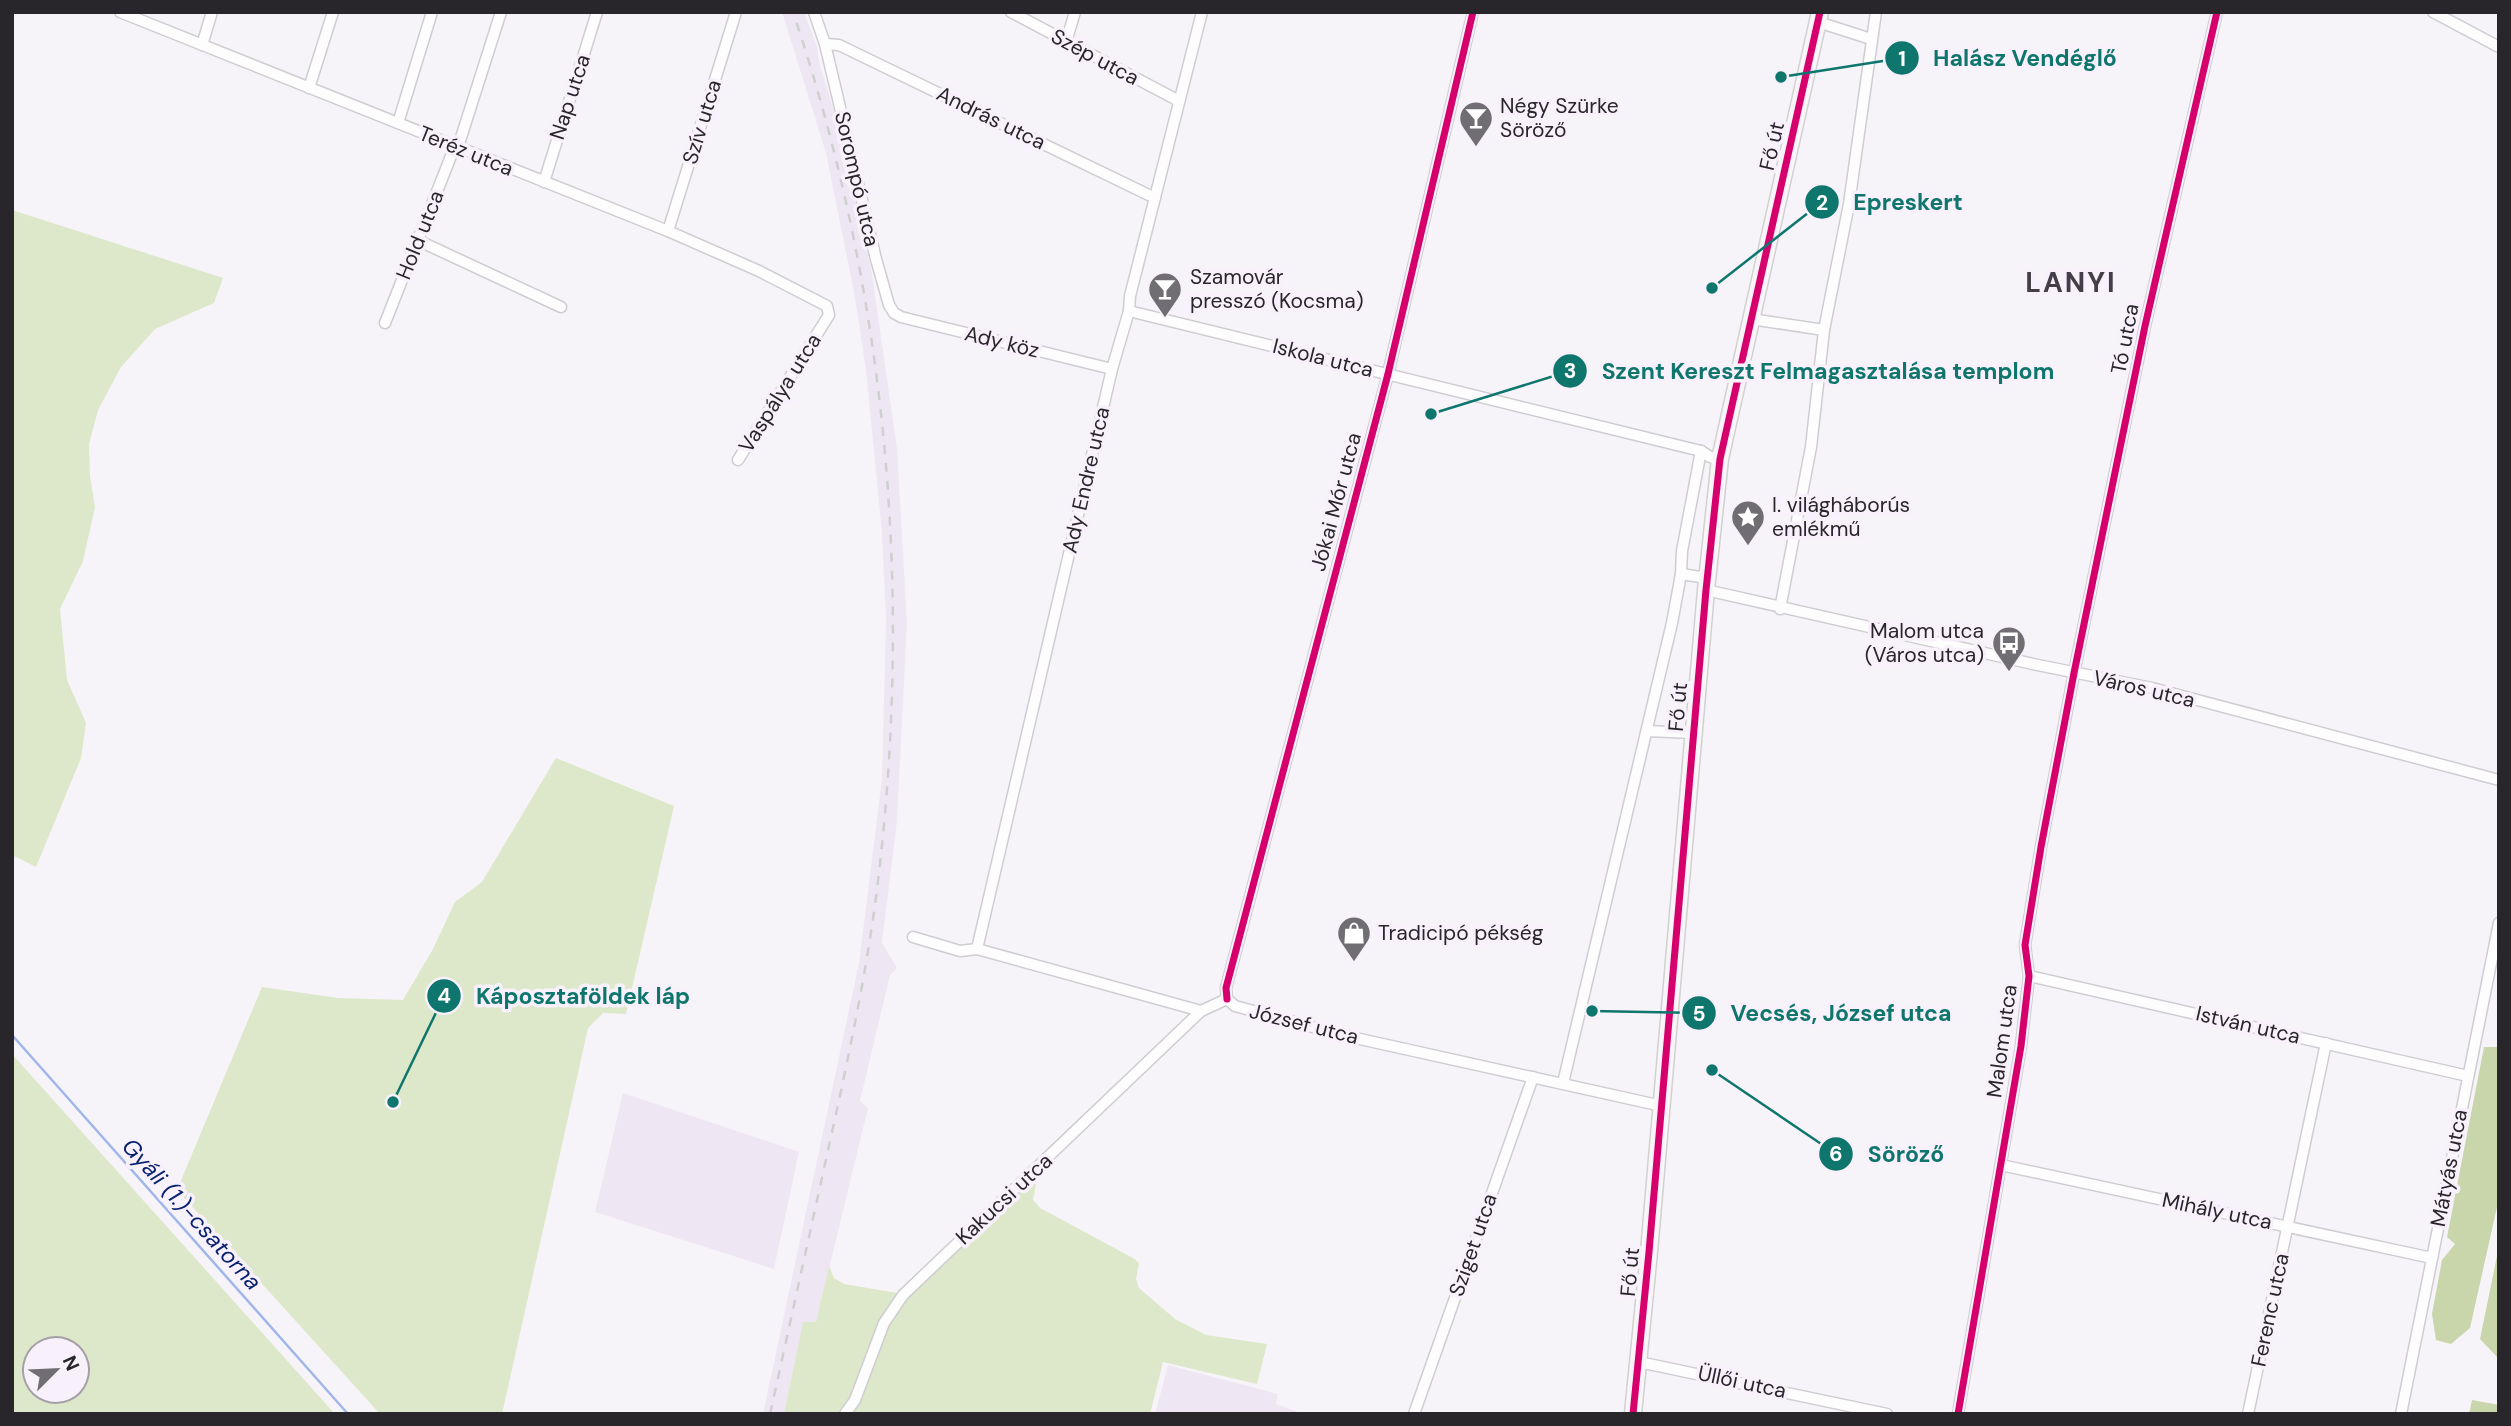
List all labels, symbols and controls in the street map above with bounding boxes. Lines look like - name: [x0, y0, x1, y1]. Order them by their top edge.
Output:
- street label: Szép utca: [1046, 22, 1144, 92]
- callout: Halász Vendéglő: [1884, 36, 2131, 80]
- text: Halász Vendéglő: [1933, 43, 2117, 73]
- text: 1: [1898, 45, 1906, 73]
- street label: Nap utca: [543, 51, 597, 143]
- street label: Szív utca: [676, 77, 728, 167]
- street label: András utca: [932, 80, 1050, 156]
- place label: Négy Szürke Söröző: [1500, 92, 1619, 144]
- bar icon: Négy Szürke Söröző: [1457, 99, 1495, 148]
- street label: Sorompó utca: [828, 109, 886, 249]
- street label: Teréz utca: [415, 119, 517, 183]
- street label: Fő út: [1753, 119, 1791, 173]
- callout: Epreskert: [1804, 180, 1976, 224]
- street label: Hold utca: [389, 186, 451, 284]
- text: Epreskert: [1853, 187, 1963, 217]
- text: 2: [1816, 189, 1828, 217]
- place label: Szamovár presszó (Kocsma): [1190, 263, 1364, 315]
- district label: LANYI: [2025, 264, 2117, 301]
- bar icon: Szamovár presszó (Kocsma): [1146, 270, 1184, 319]
- street label: Tó utca: [2104, 301, 2146, 377]
- street label: Ady köz: [962, 319, 1042, 365]
- street label: Vaspálya utca: [732, 328, 828, 458]
- street label: Iskola utca: [1270, 332, 1376, 384]
- callout: Szent Kereszt Felmagasztalása templom: [1553, 349, 2068, 393]
- text: Szent Kereszt Felmagasztalása templom: [1602, 356, 2054, 386]
- text: 3: [1564, 357, 1576, 385]
- street label: Ady Endre utca: [1056, 404, 1116, 556]
- street label: Jókai Mór utca: [1304, 430, 1368, 574]
- place label: I. világháborús emlékmű: [1772, 491, 1910, 543]
- place icon: I. világháborús emlékmű: [1729, 498, 1767, 547]
- place label: Malom utca (Város utca): [1865, 617, 1984, 669]
- bus stop icon: Malom utca (Város utca): [1990, 624, 2028, 673]
- street label: Város utca: [2090, 664, 2198, 714]
- street label: Fő út: [1662, 681, 1694, 733]
- shop icon: Tradicipó pékség: [1335, 914, 1373, 963]
- place label: Tradicipó pékség: [1378, 919, 1544, 947]
- callout: Káposztaföldek láp: [426, 974, 704, 1018]
- text: Káposztaföldek láp: [476, 981, 690, 1011]
- text: 4: [437, 982, 451, 1010]
- street label: Malom utca: [1980, 983, 2024, 1099]
- callout: Vecsés, József utca: [1681, 991, 1965, 1035]
- street label: József utca: [1247, 997, 1361, 1051]
- text: Vecsés, József utca: [1730, 998, 1952, 1028]
- street label: István utca: [2193, 999, 2303, 1051]
- text: 5: [1692, 1000, 1706, 1028]
- street label: Mátyás utca: [2424, 1107, 2474, 1229]
- water label: Gyáli (1.)-csatorna: [116, 1132, 268, 1296]
- callout: Söröző: [1819, 1132, 1958, 1176]
- text: Söröző: [1868, 1139, 1944, 1169]
- text: 6: [1829, 1140, 1843, 1168]
- street label: Kakucsi utca: [950, 1147, 1058, 1251]
- street label: Mihály utca: [2160, 1186, 2274, 1236]
- street label: Sziget utca: [1442, 1190, 1504, 1300]
- street label: Fő út: [1614, 1246, 1646, 1298]
- street label: Ferenc utca: [2244, 1251, 2296, 1369]
- north arrow: [21, 1335, 91, 1405]
- text: N: [57, 1352, 85, 1375]
- street label: Üllői utca: [1695, 1359, 1789, 1405]

